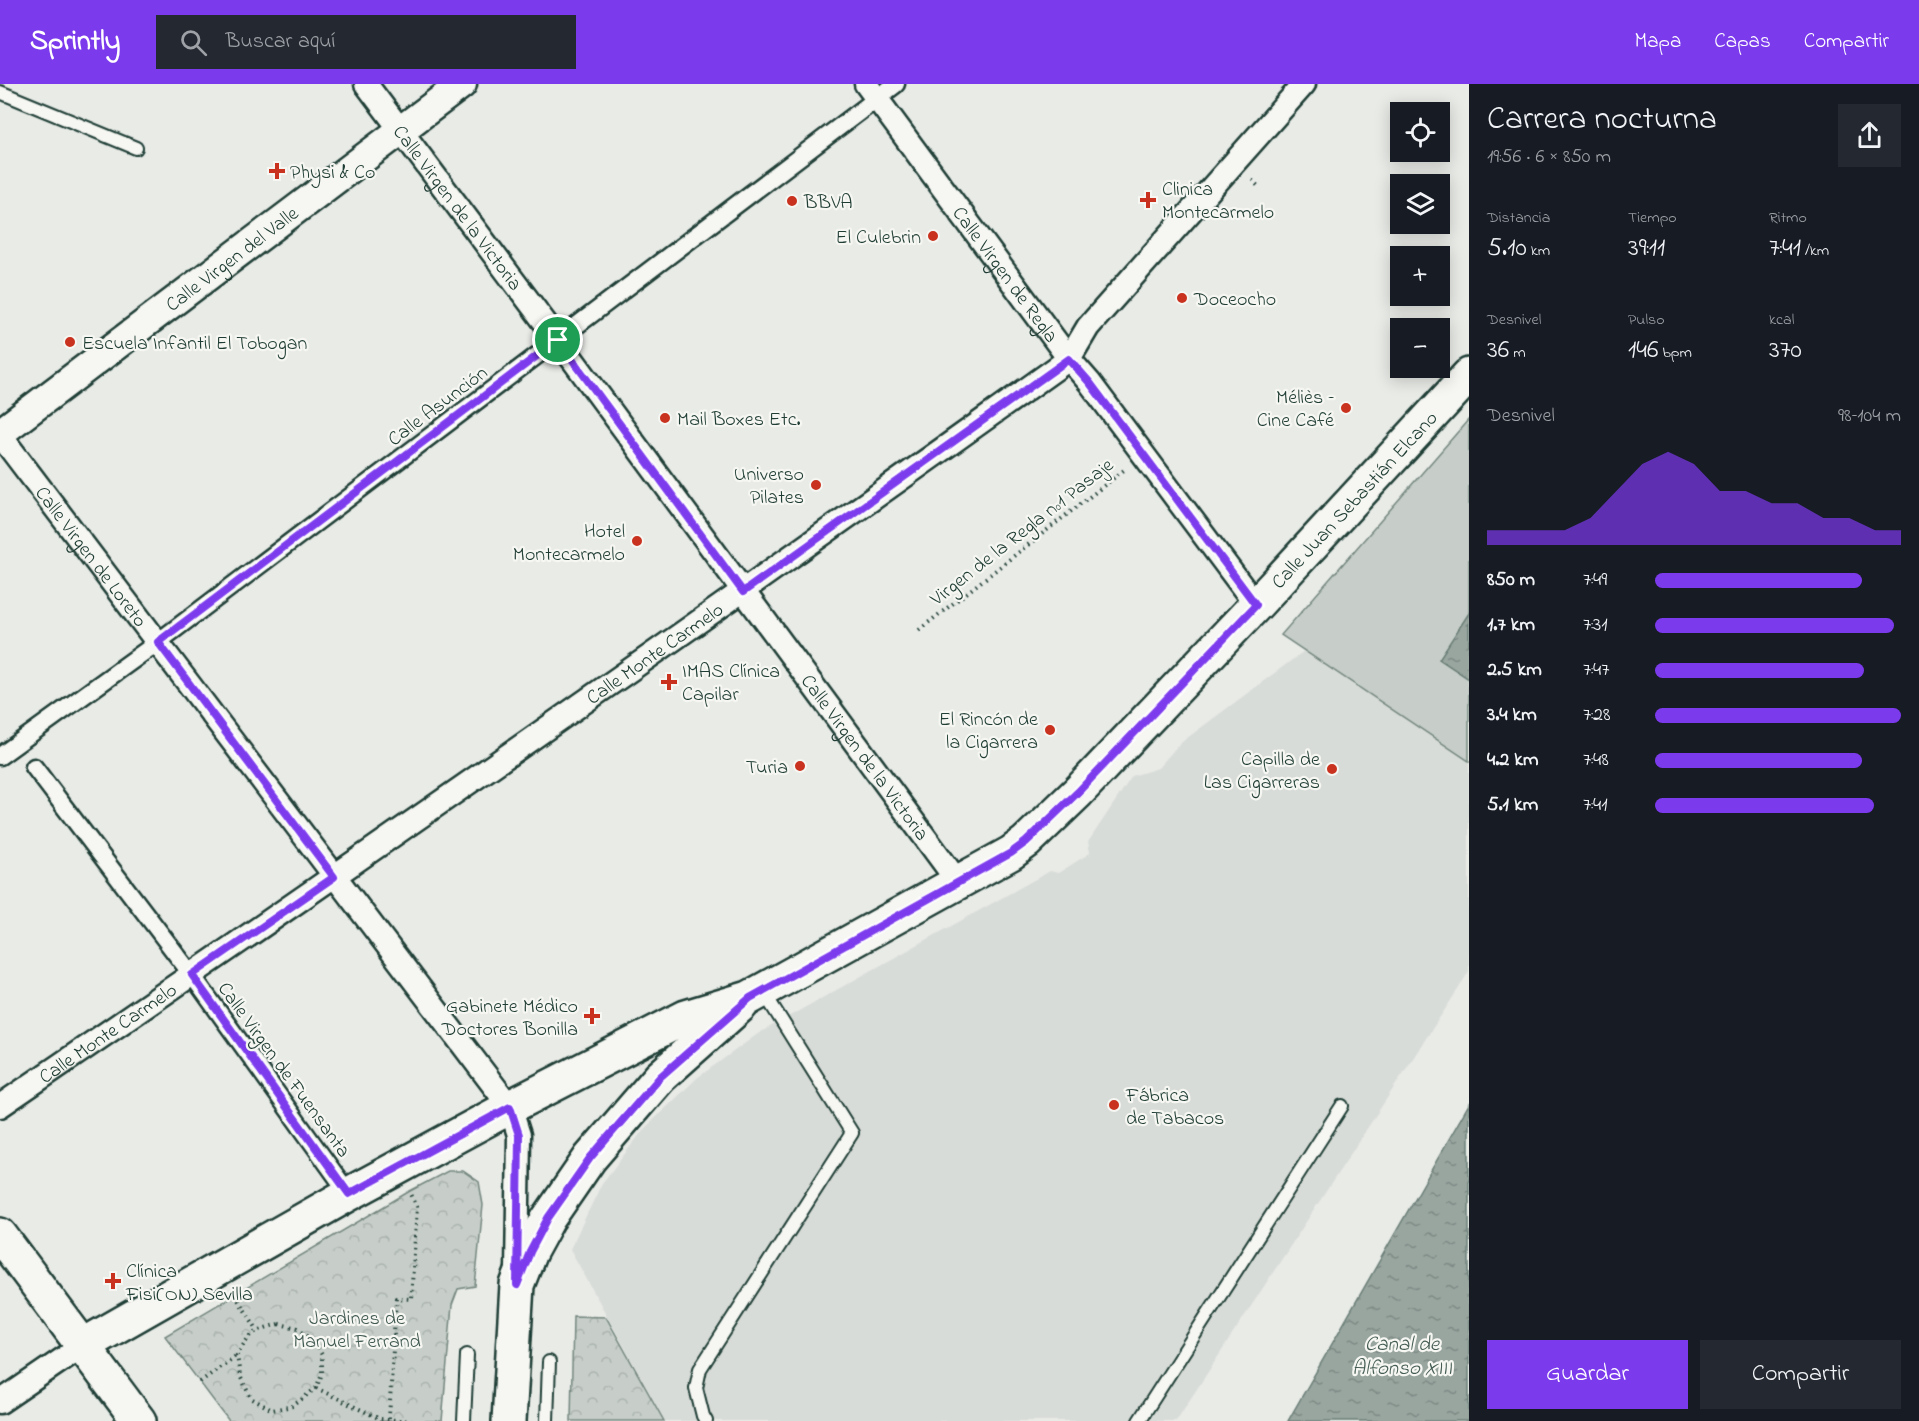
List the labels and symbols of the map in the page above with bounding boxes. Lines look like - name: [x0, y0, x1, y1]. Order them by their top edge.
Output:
- street label: Calle Virgen de la Victoria: [385, 120, 528, 298]
- place label: Physi & Co: [290, 159, 375, 188]
- marker: Physi & Co: [268, 162, 286, 180]
- place label: Clinica Montecarmelo: [1162, 176, 1274, 228]
- place label: BBVA: [803, 189, 853, 218]
- marker: Clinica Montecarmelo: [1139, 191, 1157, 209]
- marker: BBVA: [785, 194, 799, 208]
- street label: Calle Virgen del Valle: [160, 200, 306, 320]
- street label: Calle Virgen de Regla: [944, 201, 1064, 350]
- place label: El Culebrin: [836, 224, 921, 253]
- marker: El Culebrin: [926, 229, 940, 243]
- place label: Doceocho: [1193, 286, 1276, 315]
- marker: Doceocho: [1175, 291, 1189, 305]
- pin: [532, 314, 583, 365]
- place label: Escuela Infantil El Tobogan: [82, 330, 308, 360]
- marker: Escuela Infantil El Tobogan: [63, 335, 77, 349]
- street label: Calle Asunción: [382, 360, 495, 454]
- place label: Méliès – Cine Café: [1257, 384, 1334, 436]
- marker: Méliès – Cine Café: [1339, 401, 1353, 415]
- place label: Mail Boxes Etc.: [677, 406, 801, 435]
- street label: Calle Juan Sebastián Elcano: [1266, 406, 1446, 597]
- marker: Mail Boxes Etc.: [658, 411, 672, 425]
- street label: Virgen de la Regla nº1 Pasaje: [924, 452, 1121, 615]
- place label: Universo Pilates: [734, 461, 804, 513]
- marker: Universo Pilates: [809, 478, 823, 492]
- street label: Calle Virgen de Loreto: [27, 481, 153, 634]
- place label: Hotel Montecarmelo: [513, 518, 625, 570]
- marker: Hotel Montecarmelo: [630, 534, 644, 548]
- street label: Calle Monte Carmelo: [581, 596, 730, 713]
- place label: IMAS Clínica Capilar: [682, 658, 780, 710]
- street label: Calle Virgen de la Victoria: [792, 669, 935, 848]
- marker: IMAS Clínica Capilar: [660, 673, 678, 691]
- place label: El Rincón de la Cigarrera: [939, 706, 1038, 759]
- marker: El Rincón de la Cigarrera: [1043, 723, 1057, 737]
- place label: Capilla de Las Cigarreras: [1204, 746, 1320, 799]
- place label: Turia: [746, 754, 788, 783]
- marker: Turia: [793, 759, 807, 773]
- marker: Capilla de Las Cigarreras: [1325, 762, 1339, 776]
- street label: Calle Monte Carmelo: [34, 977, 184, 1092]
- street label: Calle Virgen de Fuensanta: [208, 977, 357, 1165]
- place label: Gabinete Médico Doctores Bonilla: [441, 993, 578, 1045]
- marker: Gabinete Médico Doctores Bonilla: [583, 1007, 601, 1025]
- place label: Fábrica de Tabacos: [1125, 1082, 1224, 1134]
- marker: Fábrica de Tabacos: [1107, 1098, 1121, 1112]
- place label: Clínica Fisi(ON) Sevilla: [125, 1258, 253, 1310]
- marker: Clínica Fisi(ON) Sevilla: [104, 1272, 122, 1290]
- park label: Jardines de Manuel Ferrand: [293, 1305, 421, 1357]
- water label: Canal de Alfonso XIII: [1352, 1330, 1452, 1384]

